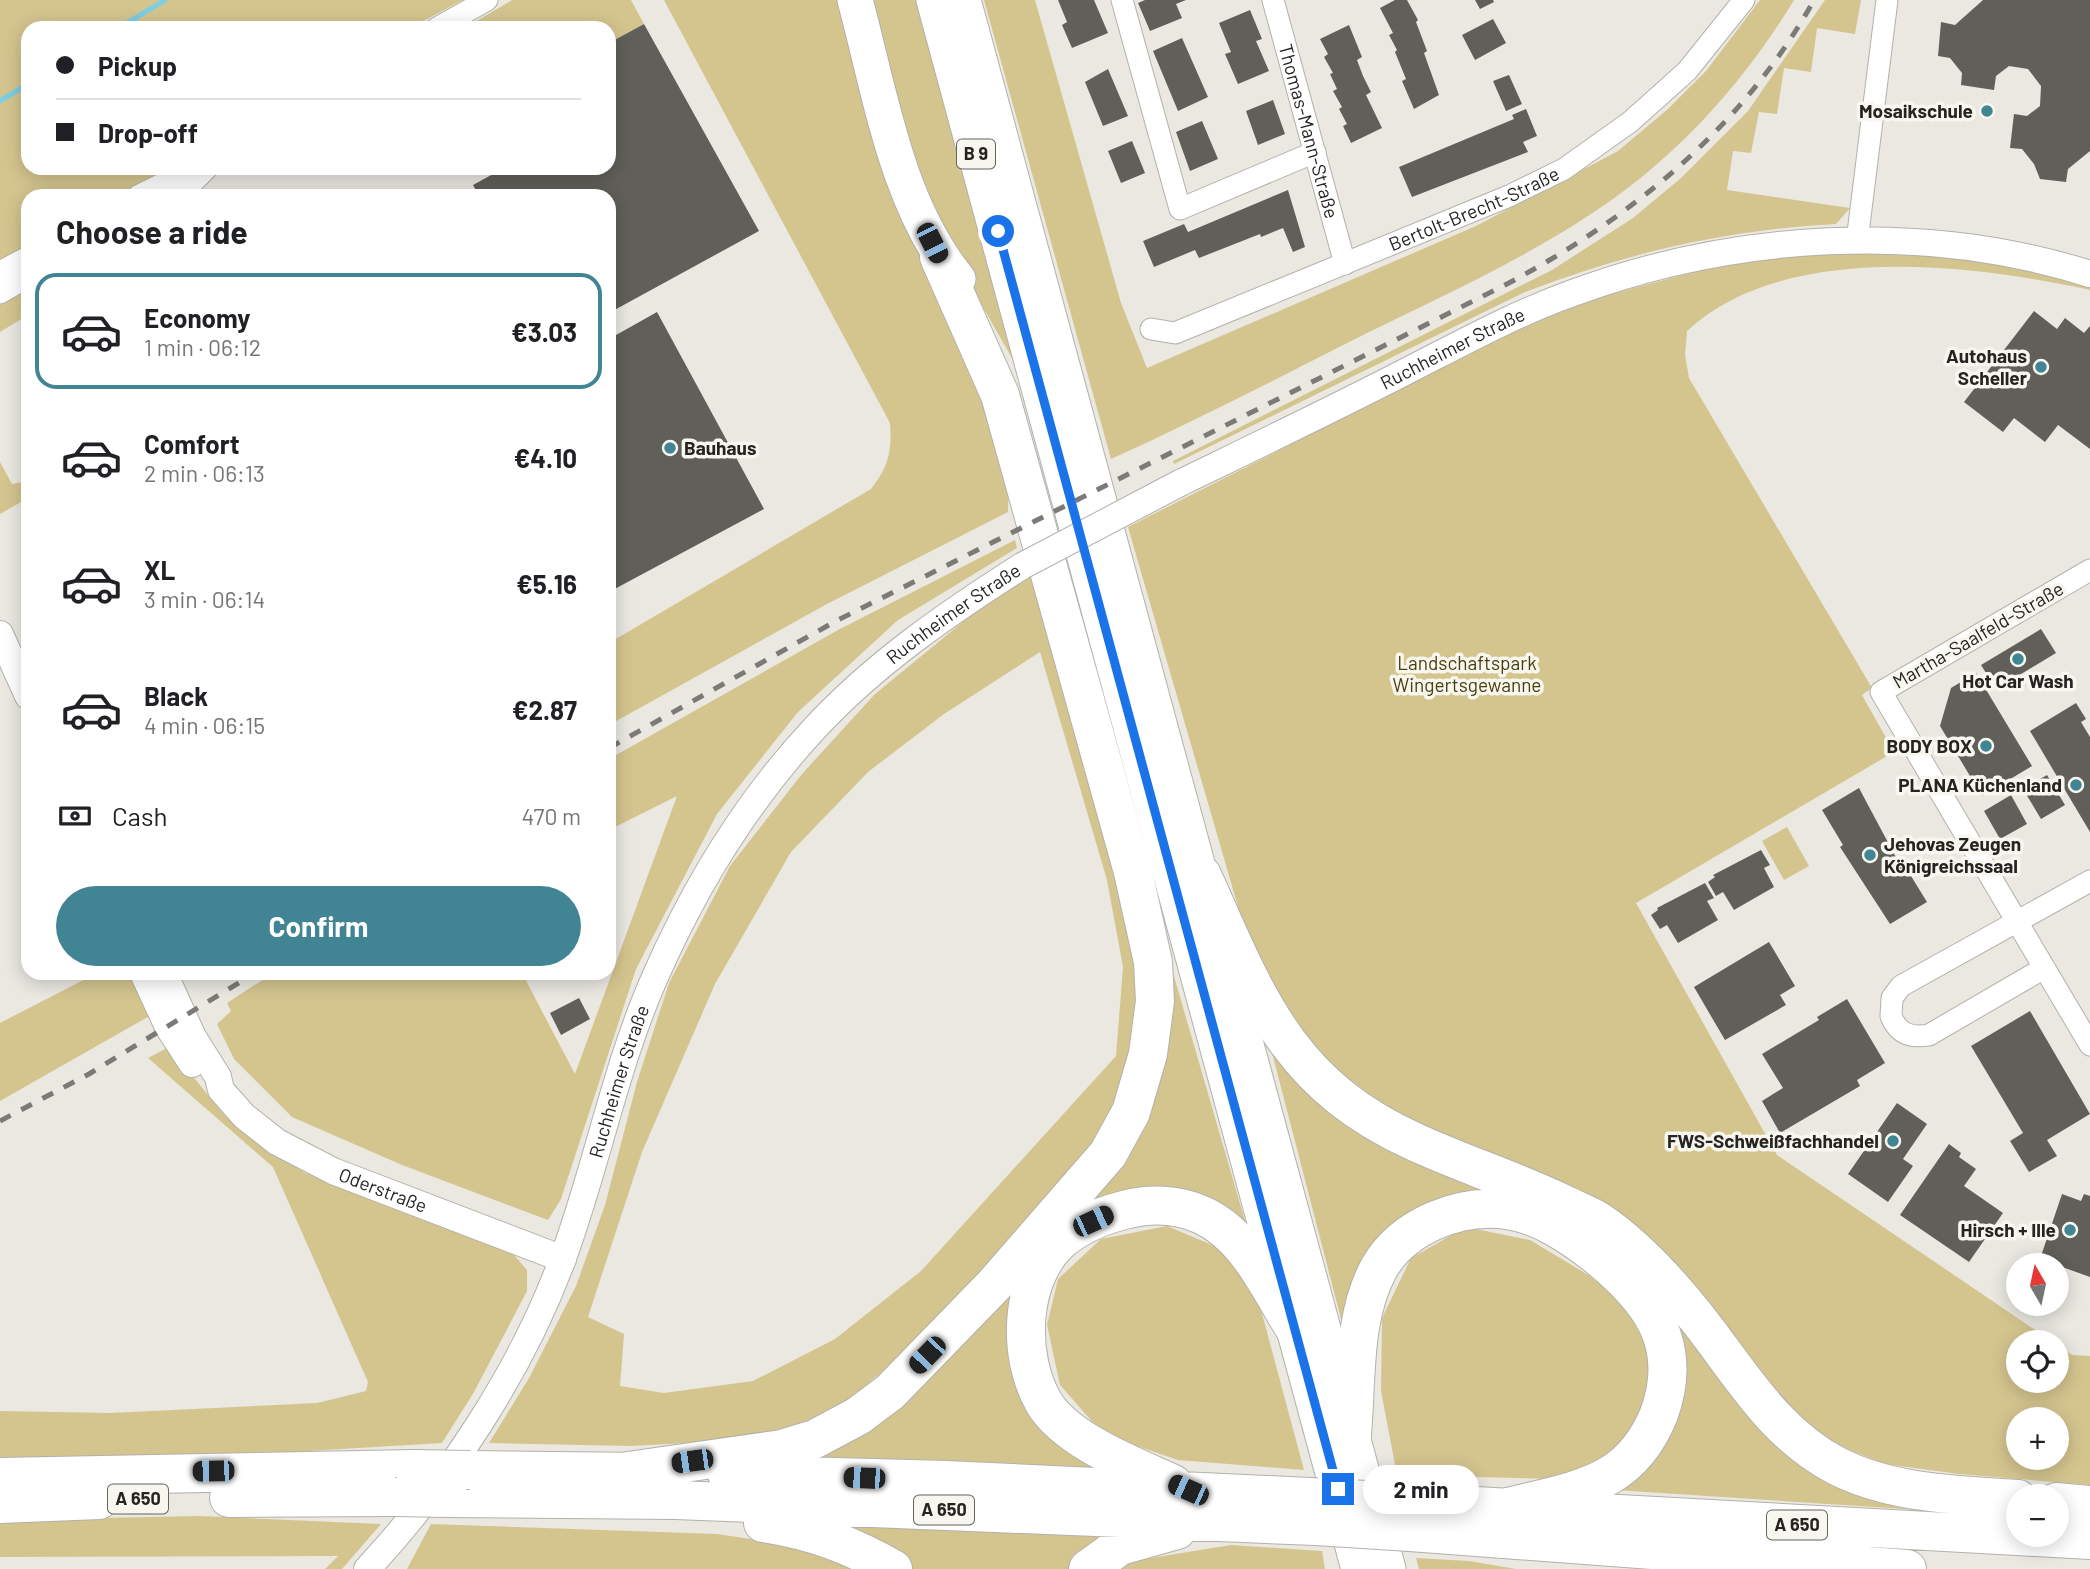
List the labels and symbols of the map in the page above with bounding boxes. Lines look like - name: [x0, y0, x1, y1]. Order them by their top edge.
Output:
- street label: Thomas-Mann-Straße: [1275, 41, 1344, 221]
- place label: Mosaikschule: [1859, 99, 1973, 122]
- marker: Mosaikschule: [1979, 103, 1995, 119]
- road number: B 9: [957, 140, 995, 168]
- street label: Bertolt-Brecht-Straße: [1385, 161, 1563, 255]
- route start: [982, 215, 1014, 247]
- car: [914, 220, 951, 266]
- street label: Ruchheimer Straße: [1376, 302, 1528, 394]
- place label: Autohaus Scheller: [1946, 344, 2028, 389]
- marker: Autohaus Scheller: [2033, 359, 2049, 375]
- place label: Bauhaus: [684, 436, 756, 459]
- marker: Bauhaus: [662, 440, 678, 456]
- street label: Ruchheimer Straße: [881, 558, 1024, 668]
- street label: Martha-Saalfeld-Straße: [1888, 576, 2067, 693]
- park label: Landschaftspark Wingertsgewanne: [1392, 651, 1542, 696]
- marker: Hot Car Wash: [2010, 651, 2026, 667]
- place label: Hot Car Wash: [1962, 669, 2074, 692]
- place label: BODY BOX: [1886, 734, 1972, 757]
- marker: BODY BOX: [1978, 738, 1994, 754]
- place label: PLANA Küchenland: [1898, 773, 2062, 796]
- marker: PLANA Küchenland: [2068, 777, 2084, 793]
- place label: Jehovas Zeugen Königreichssaal: [1884, 832, 2021, 877]
- marker: Jehovas Zeugen Königreichssaal: [1862, 847, 1878, 863]
- street label: Ruchheimer Straße: [584, 1002, 653, 1160]
- place label: FWS-Schweißfachhandel: [1667, 1129, 1879, 1152]
- marker: FWS-Schweißfachhandel: [1885, 1133, 1901, 1149]
- street label: Oderstraße: [336, 1162, 430, 1217]
- car: [1070, 1203, 1117, 1239]
- place label: Hirsch + Ille: [1960, 1218, 2056, 1241]
- marker: Hirsch + Ille: [2062, 1222, 2078, 1238]
- north arrow: [2006, 1253, 2068, 1316]
- car: [905, 1333, 950, 1377]
- car: [670, 1448, 715, 1474]
- car: [192, 1460, 235, 1482]
- callout: 2 min: [1362, 1464, 1478, 1514]
- car: [843, 1467, 886, 1489]
- car: [1165, 1472, 1212, 1508]
- route end: [1322, 1473, 1354, 1505]
- road number: A 650: [108, 1484, 168, 1514]
- road number: A 650: [914, 1496, 974, 1525]
- road number: A 650: [1767, 1510, 1827, 1540]

